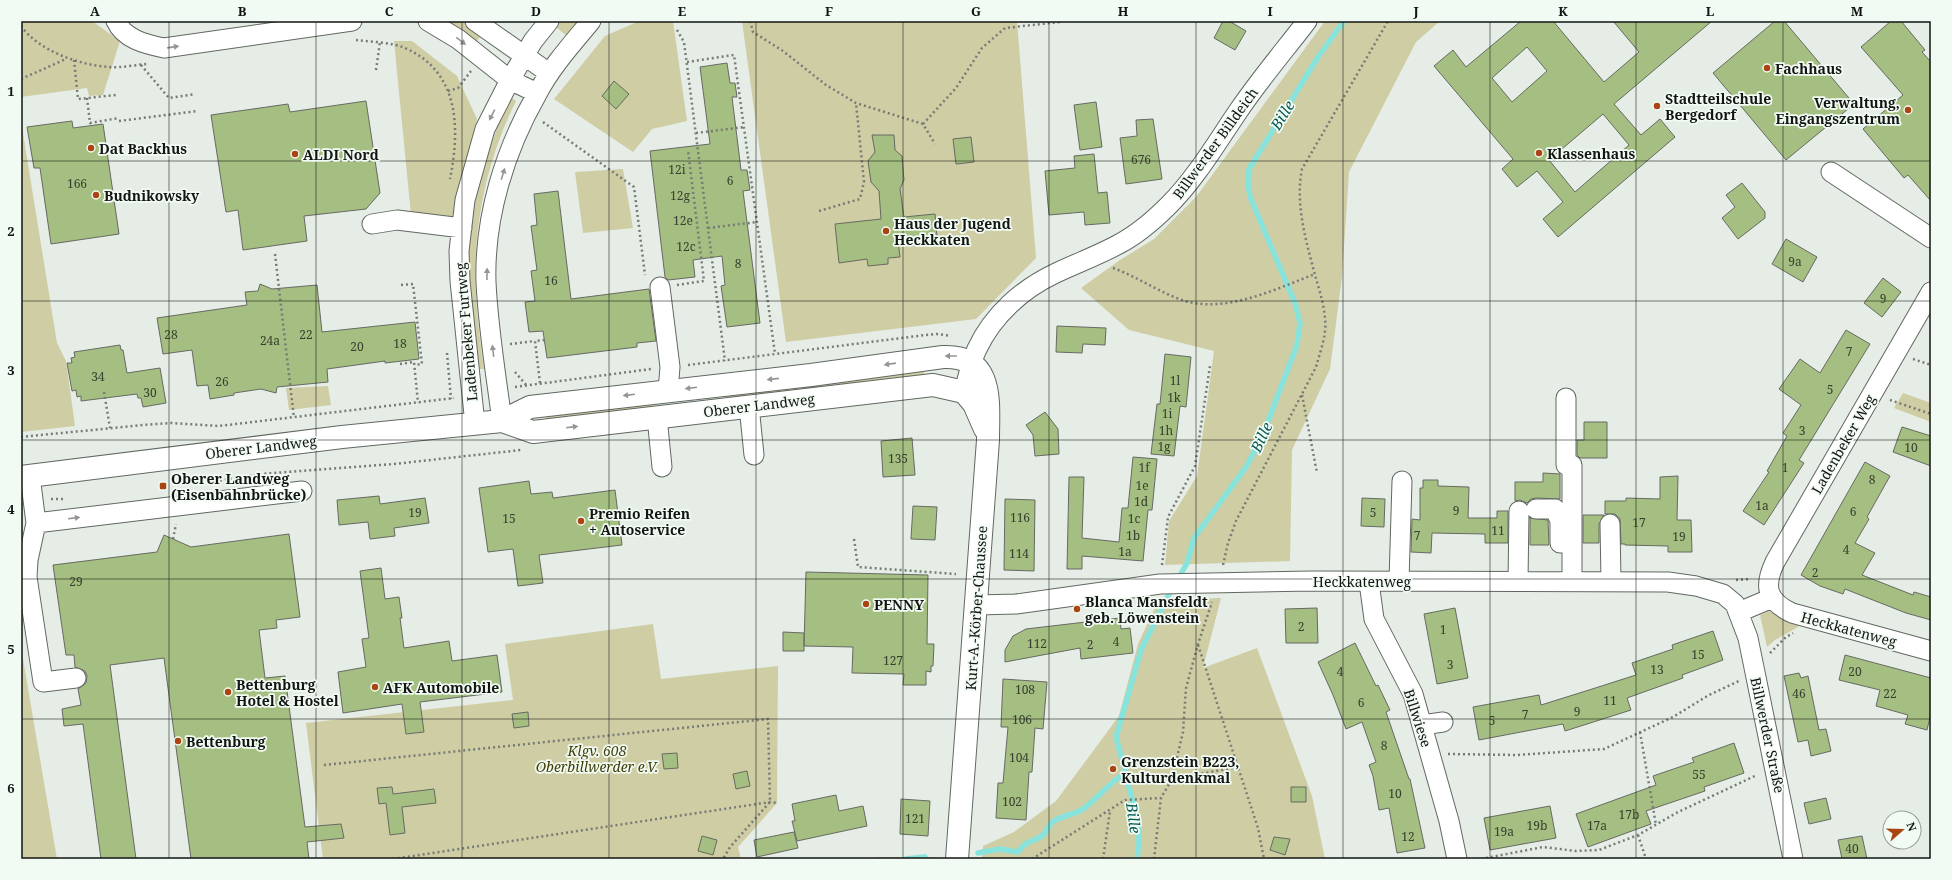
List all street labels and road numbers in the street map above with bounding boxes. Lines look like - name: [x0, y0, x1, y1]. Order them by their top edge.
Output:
- street label: Billwerder Billdeich: [1168, 83, 1262, 203]
- street label: Ladenbeker Furtweg: [450, 261, 482, 402]
- street label: Oberer Landweg: [702, 389, 816, 421]
- street label: Ladenbeker Weg: [1807, 390, 1880, 497]
- street label: Oberer Landweg: [204, 431, 318, 463]
- street label: Kurt-A.-Körber-Chaussee: [961, 525, 991, 691]
- street label: Heckkatenweg: [1313, 572, 1412, 591]
- street label: Heckkatenweg: [1799, 607, 1899, 651]
- street label: Billwerder Straße: [1746, 675, 1790, 795]
- street label: Billwiese: [1400, 686, 1436, 750]

